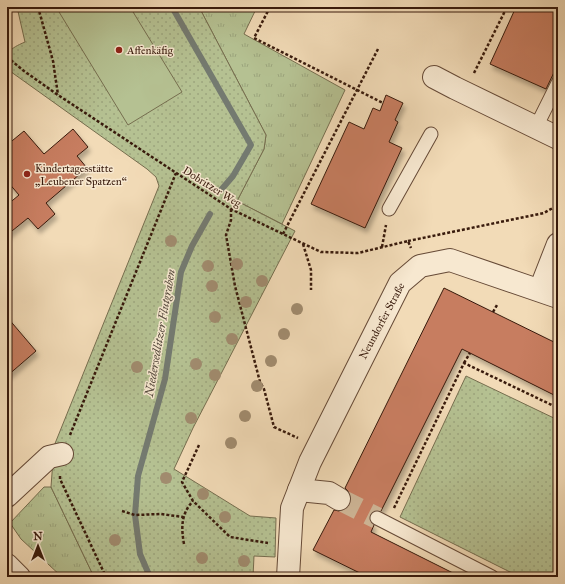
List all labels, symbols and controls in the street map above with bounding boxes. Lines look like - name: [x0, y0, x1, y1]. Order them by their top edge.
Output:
- place label: Affenkäfig: [126, 44, 174, 57]
- marker: Affenkäfig: [114, 45, 124, 55]
- place label: Kindertagesstätte „Leubener Spatzen“: [35, 162, 127, 188]
- street label: Dobritzer Weg: [180, 164, 244, 211]
- marker: Kindertagesstätte „Leubener Spatzen“: [22, 169, 32, 179]
- water label: Niedersedlitzer Flutgraben: [142, 267, 178, 399]
- street label: Neundorfer Straße: [356, 280, 408, 361]
- north arrow: [18, 526, 58, 566]
- text: N: [33, 530, 43, 543]

